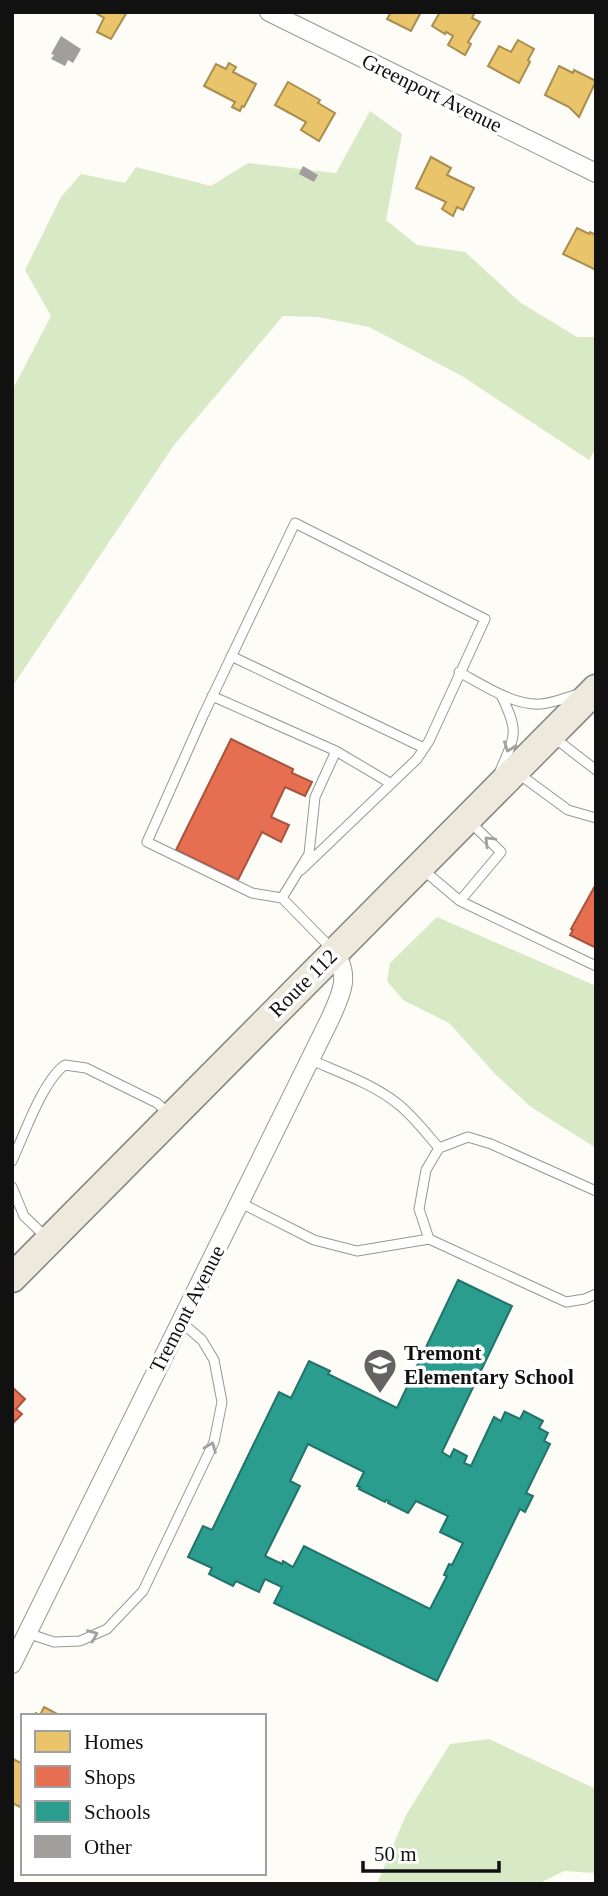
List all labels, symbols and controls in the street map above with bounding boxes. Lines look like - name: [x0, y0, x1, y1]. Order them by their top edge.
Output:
- street label: Greenport Avenue: [358, 49, 506, 137]
- one-way arrow: [504, 740, 518, 752]
- one-way arrow: [484, 836, 497, 849]
- street label: Route 112: [264, 944, 342, 1022]
- street label: Tremont Avenue: [145, 1241, 229, 1377]
- place label: Tremont Elementary School: [404, 1341, 574, 1389]
- school or university icon: Tremont Elementary School: [361, 1346, 399, 1395]
- one-way arrow: [202, 1441, 216, 1453]
- one-way arrow: [86, 1629, 98, 1643]
- legend: [21, 1714, 266, 1875]
- text: Homes: [84, 1730, 144, 1754]
- text: Shops: [84, 1765, 135, 1789]
- text: Schools: [84, 1800, 151, 1824]
- scale bar: [363, 1829, 500, 1873]
- text: Other: [84, 1835, 132, 1859]
- text: 50 m: [374, 1842, 417, 1866]

